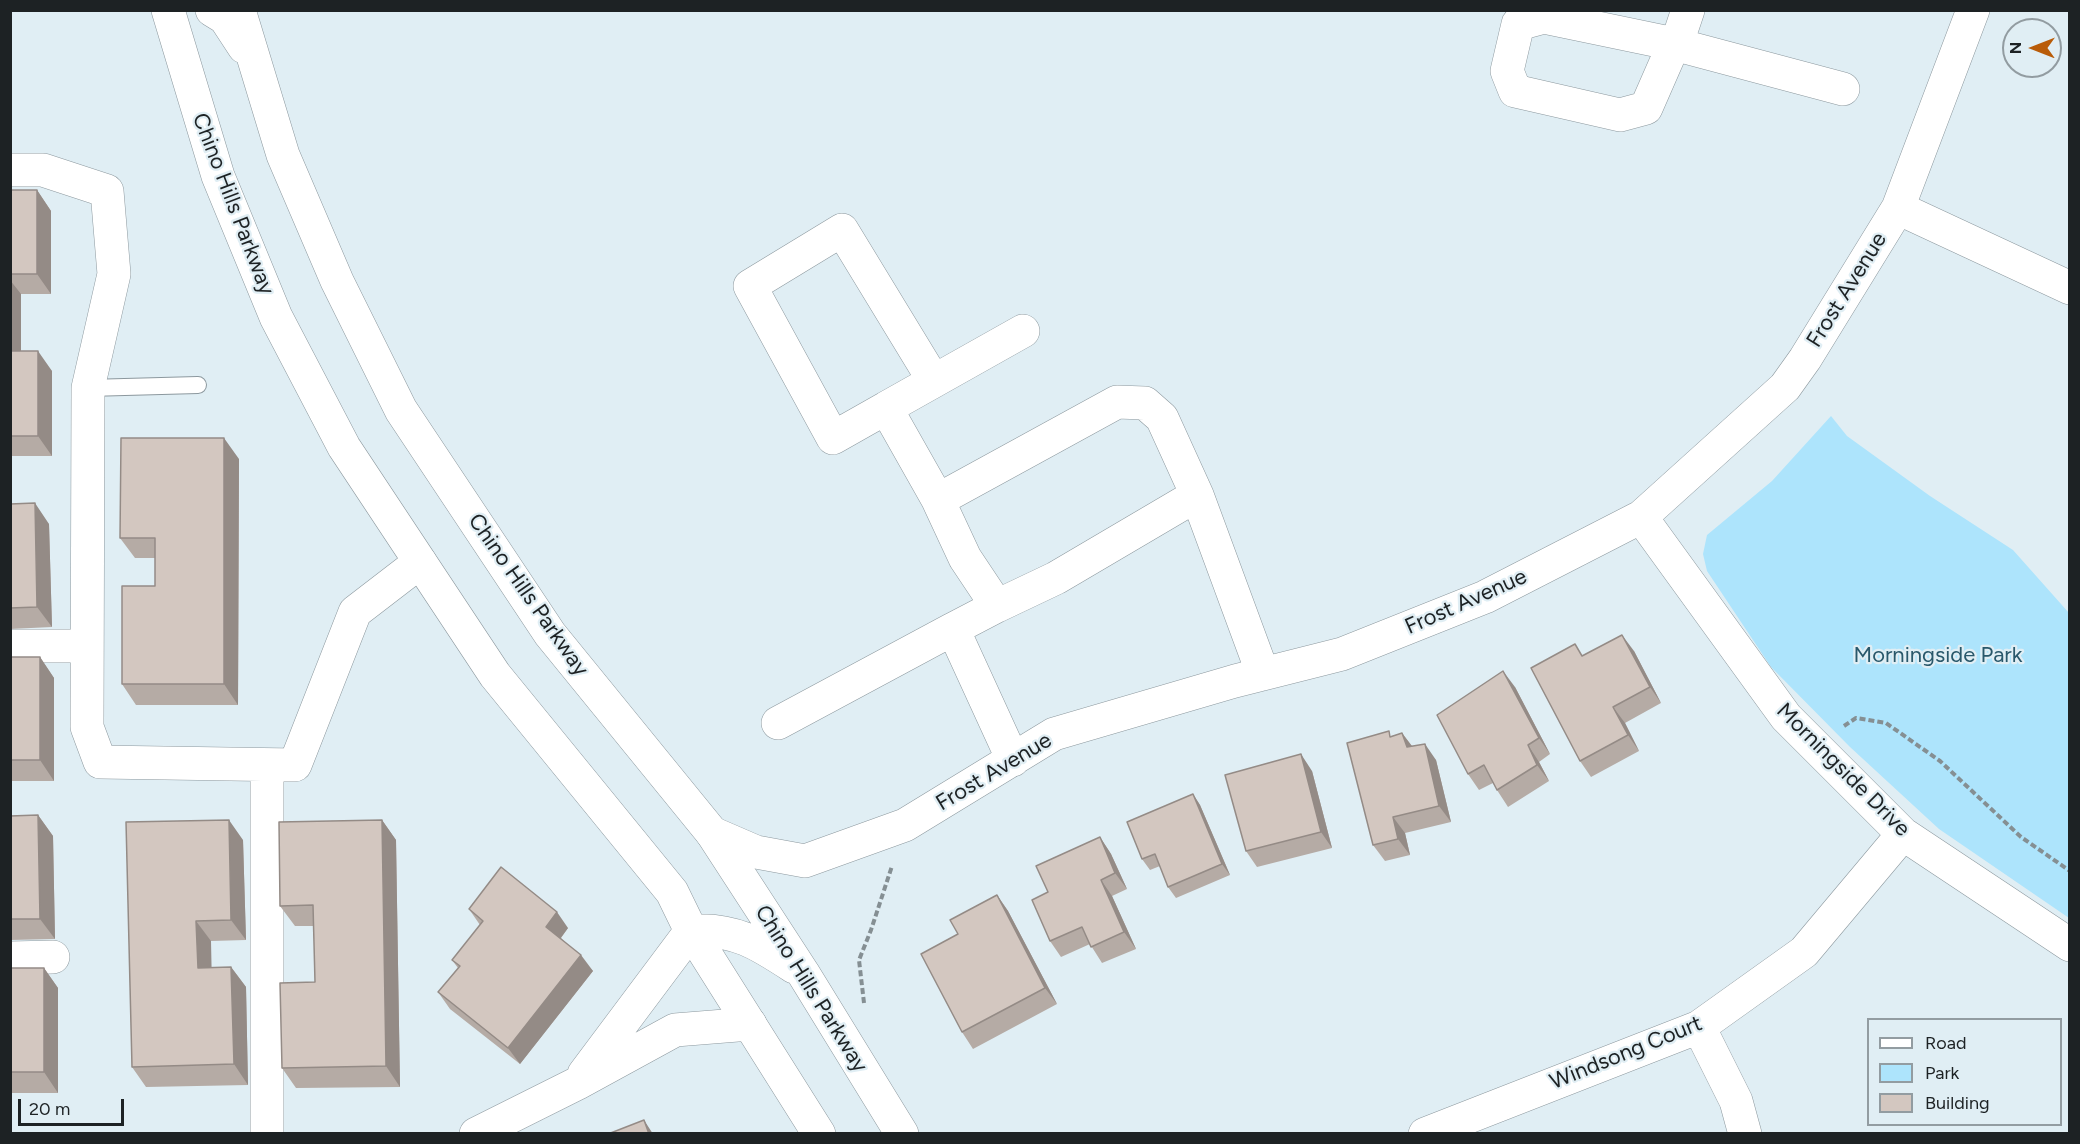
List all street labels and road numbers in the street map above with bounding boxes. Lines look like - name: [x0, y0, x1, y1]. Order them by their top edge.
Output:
- street label: Chino Hills Parkway: [186, 110, 280, 298]
- street label: Frost Avenue: [1801, 228, 1893, 352]
- street label: Chino Hills Parkway: [462, 509, 594, 681]
- street label: Frost Avenue: [1401, 563, 1531, 641]
- street label: Morningside Drive: [1771, 698, 1915, 842]
- street label: Frost Avenue: [931, 727, 1057, 817]
- street label: Chino Hills Parkway: [749, 901, 873, 1077]
- street label: Windsong Court: [1546, 1010, 1706, 1096]

